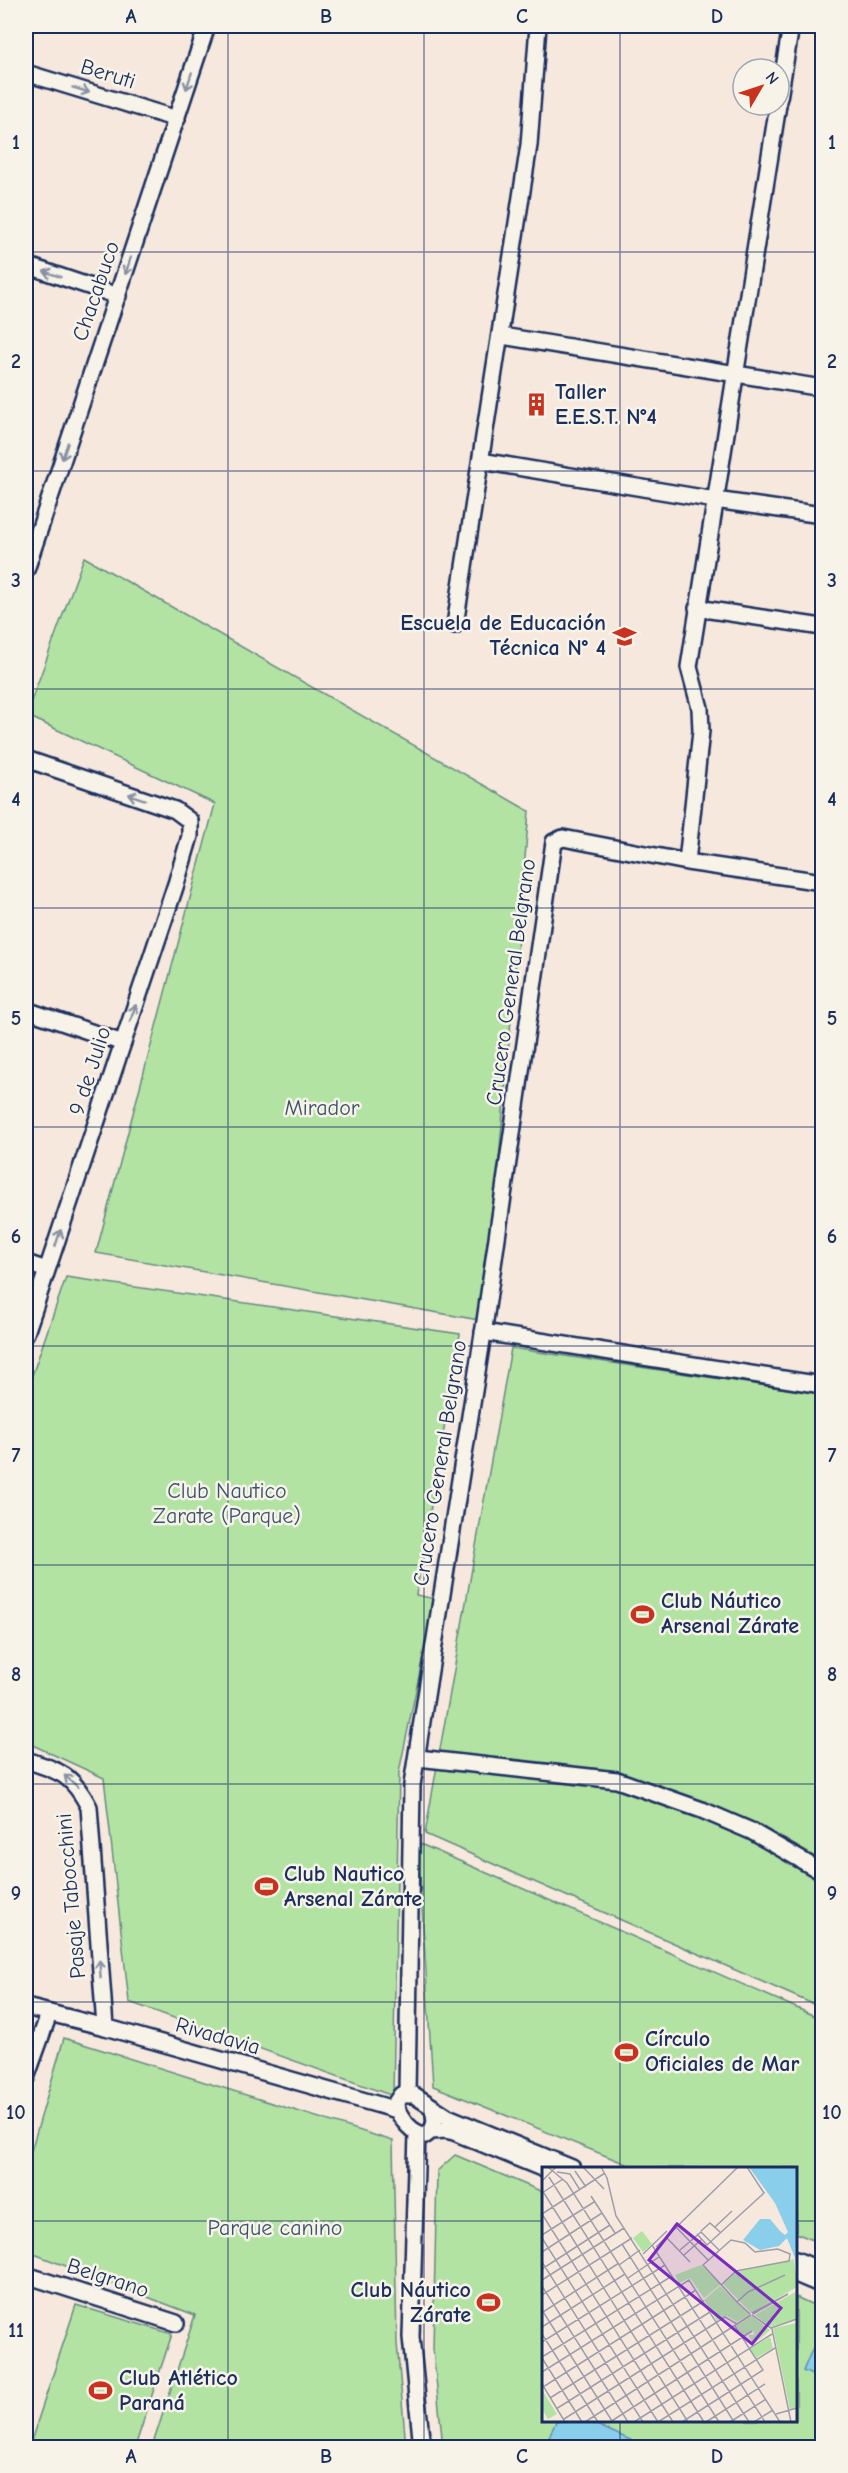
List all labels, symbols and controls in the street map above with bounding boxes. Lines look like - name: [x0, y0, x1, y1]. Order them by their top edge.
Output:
- text: A: [125, 5, 137, 28]
- text: B: [320, 5, 332, 28]
- text: C: [516, 5, 528, 28]
- text: D: [711, 5, 723, 28]
- street label: Beruti: [77, 53, 139, 95]
- north arrow: [731, 57, 791, 117]
- text: N: [762, 68, 782, 88]
- one-way arrow: [183, 71, 194, 90]
- one-way arrow: [71, 85, 90, 96]
- text: 1: [12, 131, 20, 154]
- text: 1: [828, 131, 836, 154]
- street label: Chacabuco: [67, 238, 125, 344]
- one-way arrow: [122, 256, 133, 275]
- one-way arrow: [43, 268, 62, 279]
- text: 2: [11, 350, 21, 373]
- text: 2: [827, 350, 837, 373]
- place label: Taller E.E.S.T. N°4: [555, 379, 657, 430]
- building icon: Taller E.E.S.T. N°4: [524, 392, 550, 418]
- one-way arrow: [58, 441, 69, 460]
- text: 3: [11, 569, 21, 592]
- text: 3: [827, 569, 837, 592]
- place label: Escuela de Educación Técnica N° 4: [400, 610, 606, 661]
- school or university icon: Escuela de Educación Técnica N° 4: [611, 623, 637, 649]
- text: 4: [11, 788, 21, 811]
- text: 4: [827, 788, 837, 811]
- one-way arrow: [128, 791, 146, 802]
- street label: Crucero General Belgrano: [481, 857, 541, 1107]
- one-way arrow: [128, 1004, 139, 1023]
- text: 5: [11, 1007, 21, 1030]
- text: 5: [827, 1007, 837, 1030]
- street label: 9 de Julio: [63, 1023, 117, 1119]
- park label: Mirador: [284, 1095, 360, 1121]
- text: 6: [11, 1225, 21, 1248]
- text: 6: [827, 1225, 837, 1248]
- one-way arrow: [53, 1229, 64, 1248]
- street label: Crucero General Belgrano: [408, 1338, 472, 1588]
- text: 7: [12, 1444, 21, 1467]
- text: 7: [828, 1444, 837, 1467]
- park label: Club Nautico Zarate (Parque): [153, 1478, 301, 1529]
- place label: Club Náutico Arsenal Zárate: [661, 1588, 799, 1639]
- sports icon: Club Náutico Arsenal Zárate: [630, 1601, 656, 1627]
- text: 8: [11, 1663, 21, 1686]
- text: 8: [827, 1663, 837, 1686]
- one-way arrow: [63, 1774, 79, 1787]
- street label: Pasaje Tabocchini: [51, 1812, 91, 1980]
- place label: Club Nautico Arsenal Zárate: [284, 1861, 422, 1912]
- sports icon: Club Nautico Arsenal Zárate: [253, 1874, 279, 1900]
- text: 9: [11, 1882, 21, 1905]
- text: 9: [827, 1882, 837, 1905]
- one-way arrow: [94, 1960, 105, 1980]
- street label: Rivadavia: [173, 2012, 263, 2060]
- place label: Círculo Oficiales de Mar: [645, 2026, 800, 2077]
- sports icon: Círculo Oficiales de Mar: [614, 2039, 640, 2065]
- text: 10: [6, 2101, 26, 2124]
- text: 10: [822, 2101, 842, 2124]
- inset map: [542, 2167, 797, 2422]
- park label: Parque canino: [208, 2215, 343, 2241]
- street label: Belgrano: [64, 2253, 152, 2303]
- place label: Club Náutico Zárate: [351, 2277, 471, 2328]
- sports icon: Club Náutico Zárate: [476, 2290, 502, 2316]
- text: 11: [8, 2319, 24, 2342]
- text: 11: [824, 2319, 840, 2342]
- place label: Club Atlético Paraná: [119, 2365, 238, 2416]
- sports icon: Club Atlético Paraná: [88, 2378, 114, 2404]
- text: A: [125, 2445, 137, 2468]
- text: B: [320, 2445, 332, 2468]
- text: C: [516, 2445, 528, 2468]
- text: D: [711, 2445, 723, 2468]

